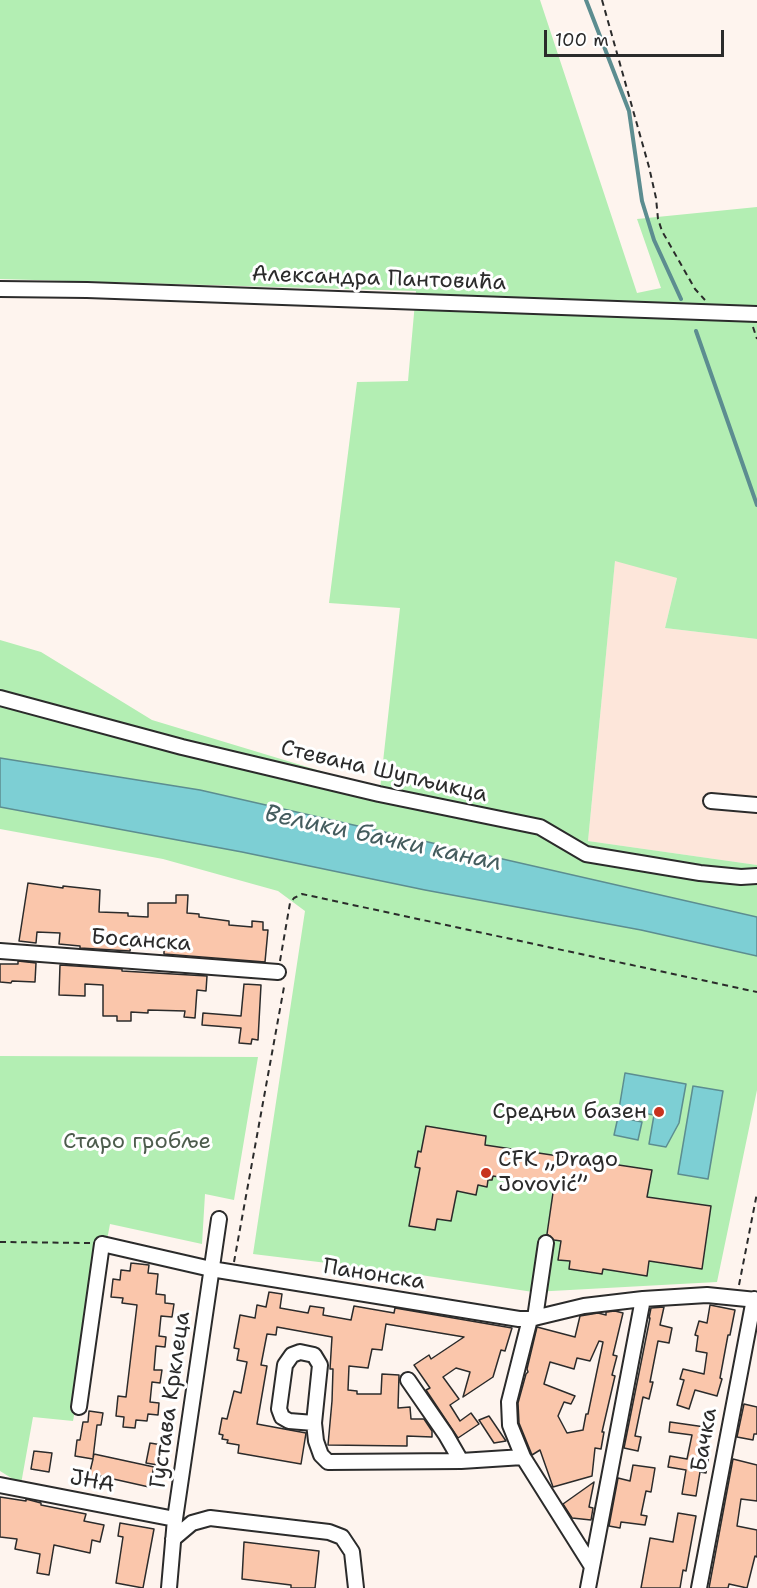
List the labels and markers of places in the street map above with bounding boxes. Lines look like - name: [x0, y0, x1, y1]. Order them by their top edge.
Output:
- place label: Средњи базен: [492, 1099, 647, 1125]
- marker: Средњи базен: [652, 1105, 666, 1119]
- place label: CFK „Drago Jovović”: [498, 1147, 618, 1198]
- marker: CFK „Drago Jovović”: [479, 1166, 493, 1180]

